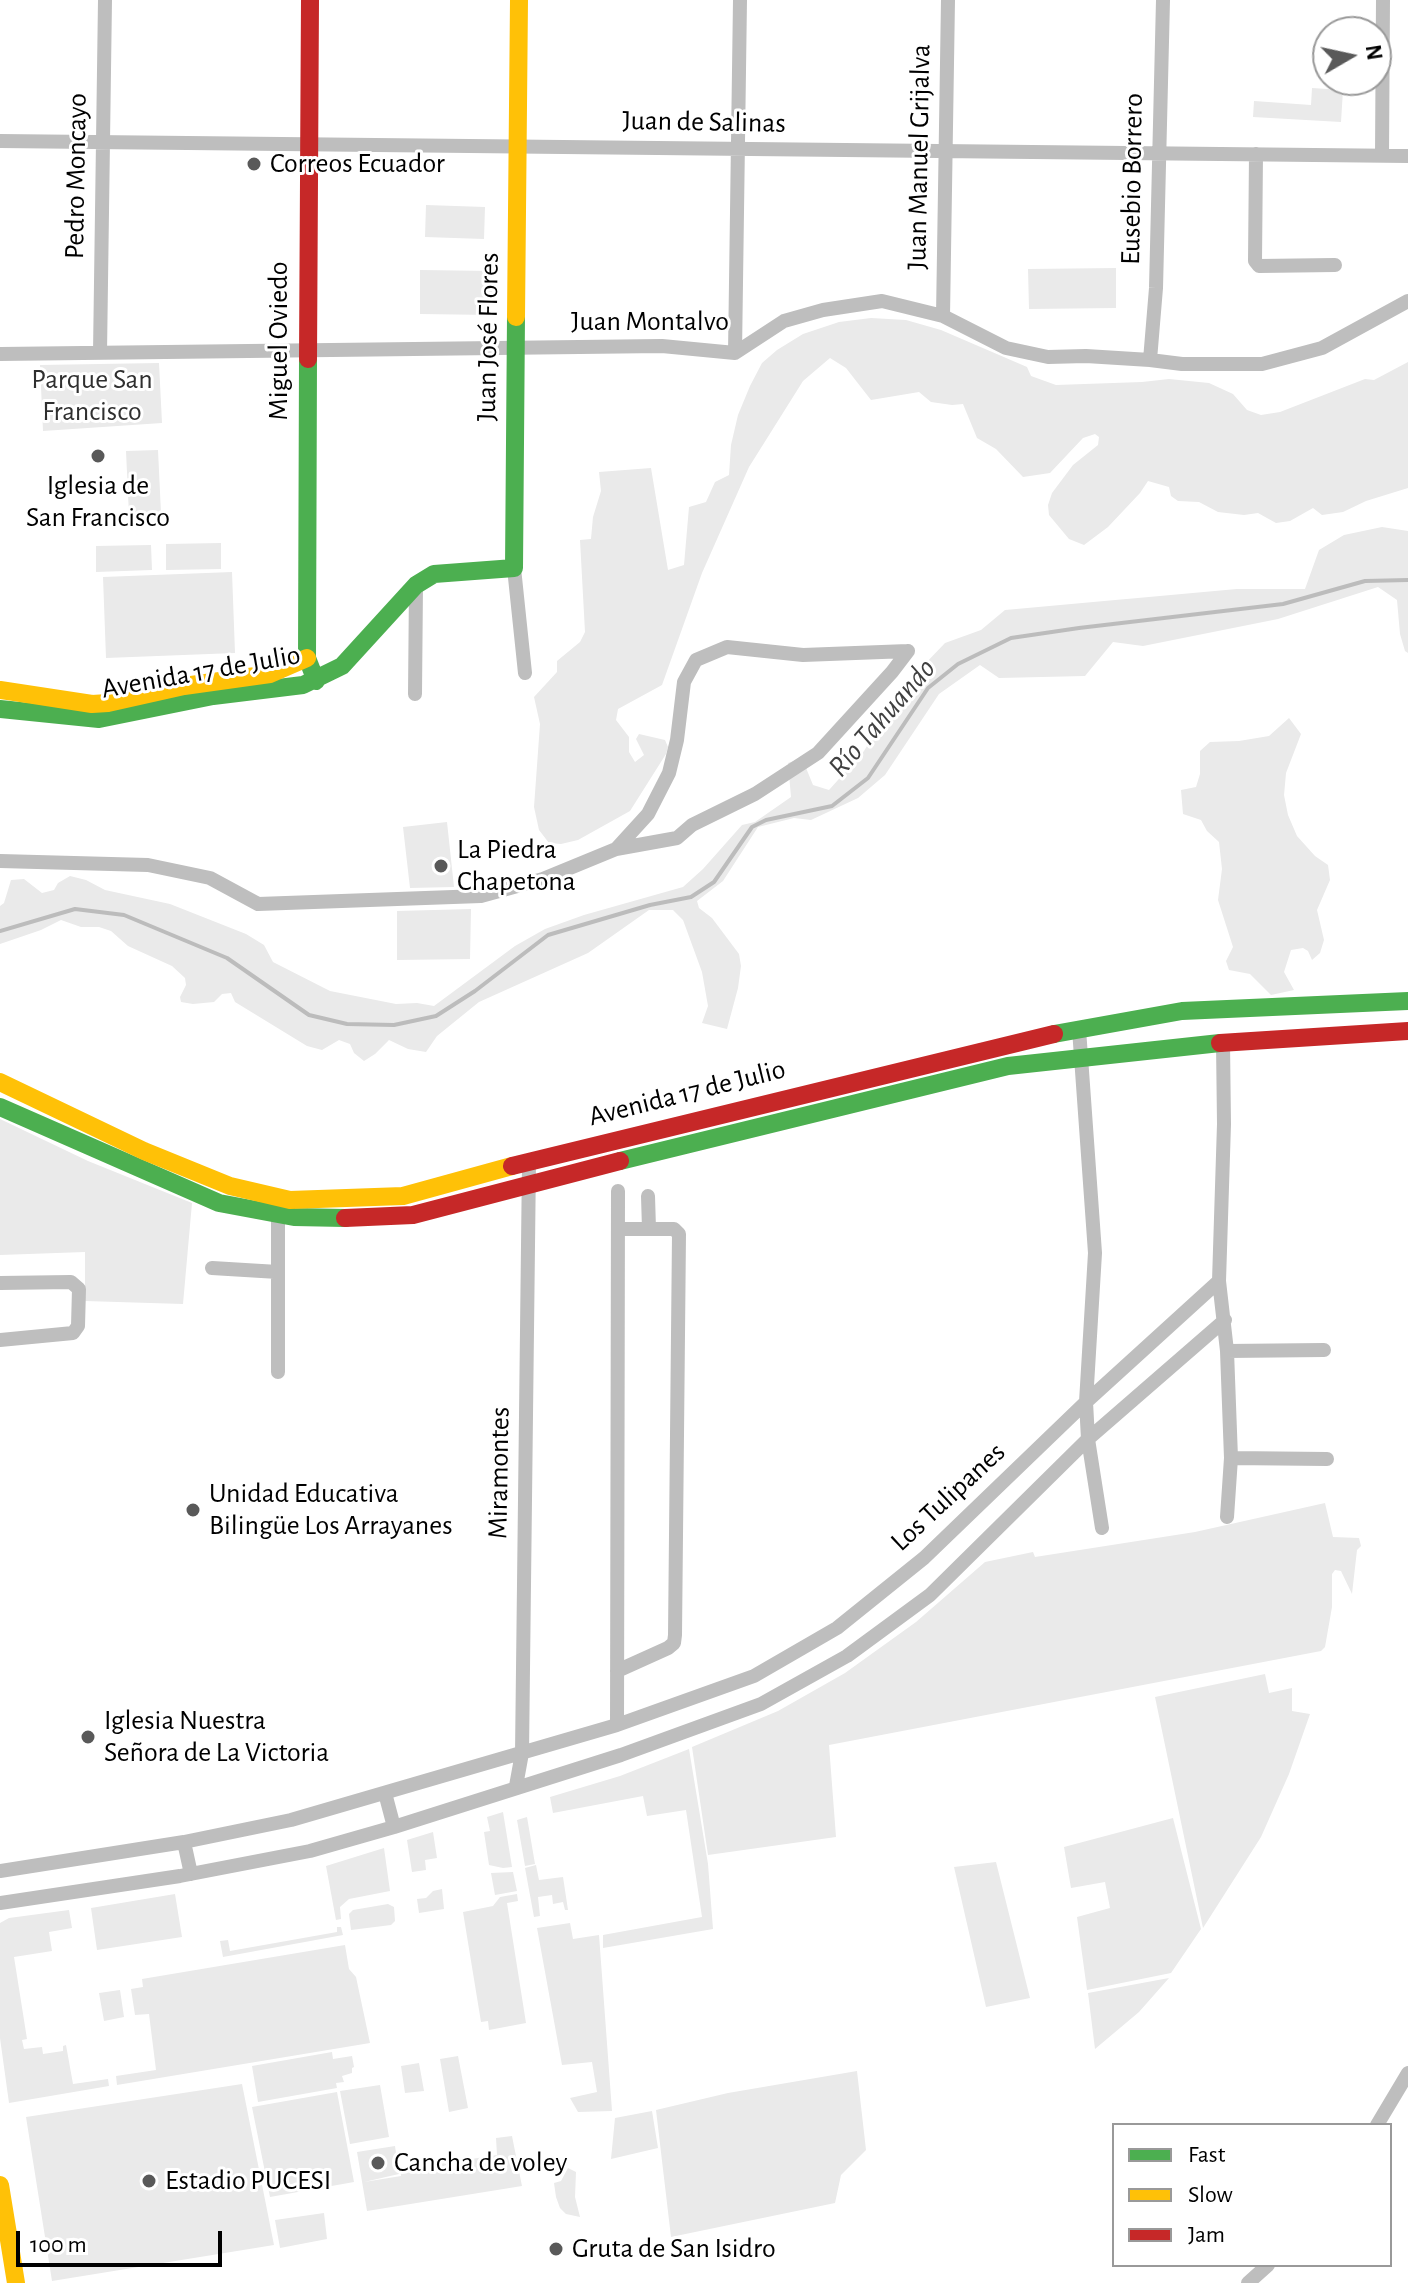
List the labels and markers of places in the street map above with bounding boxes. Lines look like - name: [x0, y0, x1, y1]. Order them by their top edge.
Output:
- place label: Correos Ecuador: [270, 147, 445, 181]
- marker: Correos Ecuador: [245, 155, 263, 173]
- marker: Iglesia de San Francisco: [89, 447, 107, 465]
- place label: Iglesia de San Francisco: [26, 469, 170, 535]
- place label: La Piedra Chapetona: [457, 833, 576, 899]
- marker: La Piedra Chapetona: [432, 857, 450, 875]
- place label: Unidad Educativa Bilingüe Los Arrayanes: [209, 1477, 453, 1543]
- marker: Unidad Educativa Bilingüe Los Arrayanes: [184, 1501, 202, 1519]
- place label: Iglesia Nuestra Señora de La Victoria: [104, 1704, 329, 1770]
- marker: Iglesia Nuestra Señora de La Victoria: [79, 1728, 97, 1746]
- place label: Cancha de voley: [394, 2146, 568, 2180]
- marker: Cancha de voley: [369, 2154, 387, 2172]
- place label: Estadio PUCESI: [165, 2164, 331, 2198]
- marker: Estadio PUCESI: [140, 2172, 158, 2190]
- place label: Gruta de San Isidro: [572, 2232, 776, 2266]
- marker: Gruta de San Isidro: [547, 2240, 565, 2258]

